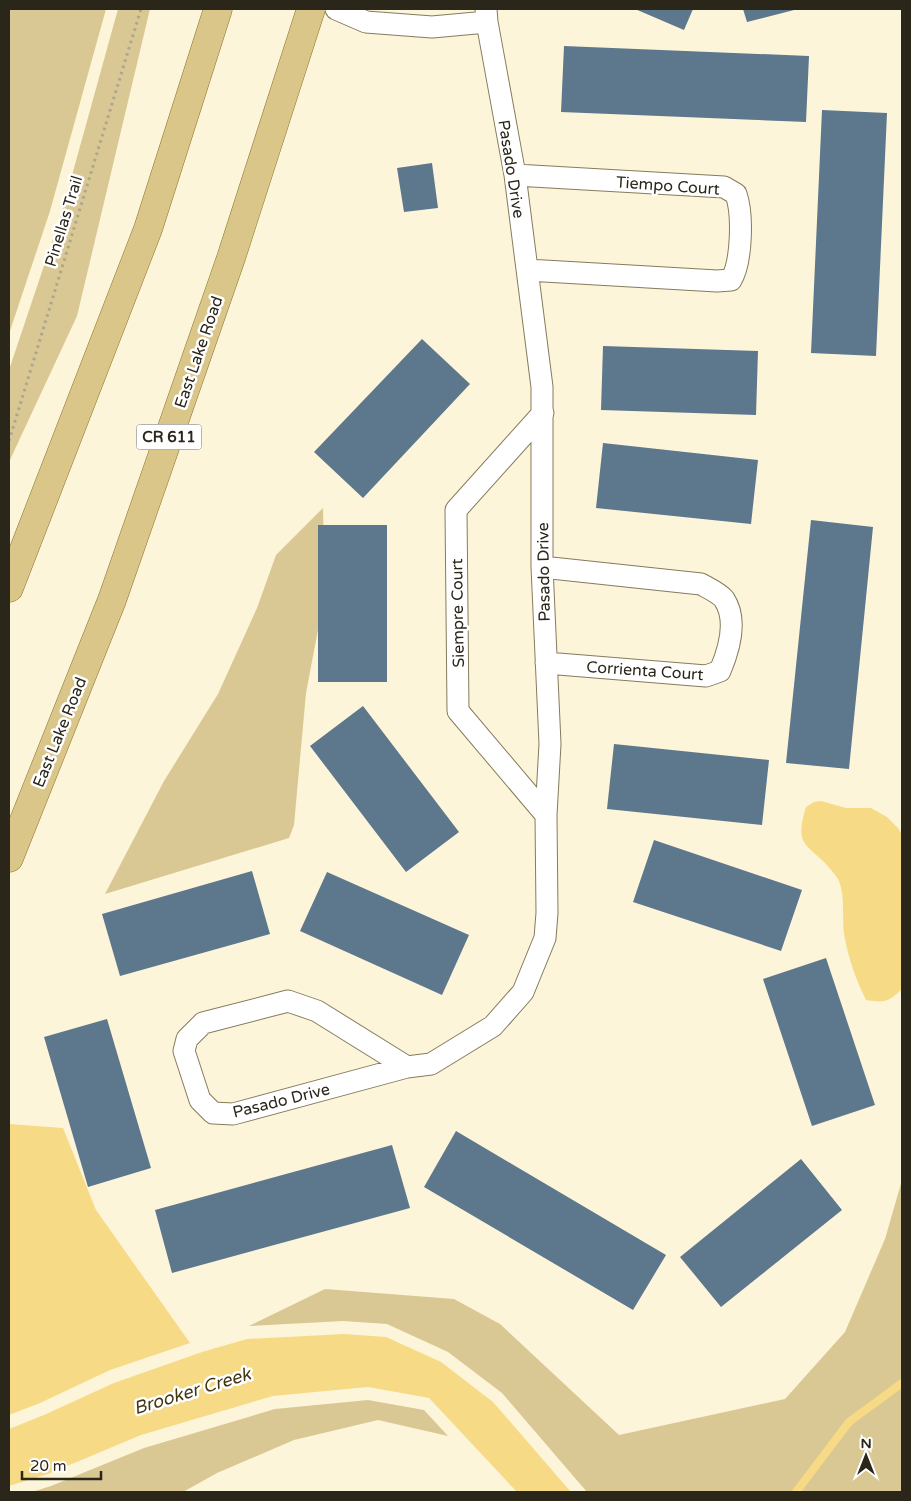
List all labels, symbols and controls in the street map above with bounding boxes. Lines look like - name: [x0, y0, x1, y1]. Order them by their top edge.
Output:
- street label: Pasado Drive: [493, 119, 529, 220]
- street label: Tiempo Court: [615, 172, 720, 200]
- street label: Pinellas Trail: [41, 173, 87, 269]
- street label: East Lake Road: [170, 294, 227, 411]
- road number: CR 611: [136, 424, 202, 450]
- street label: Pasado Drive: [533, 522, 555, 622]
- street label: Siempre Court: [447, 558, 469, 668]
- street label: Corrienta Court: [586, 657, 704, 685]
- street label: East Lake Road: [29, 674, 91, 790]
- street label: Pasado Drive: [231, 1079, 332, 1123]
- water label: Brooker Creek: [131, 1362, 254, 1419]
- north arrow: [841, 1431, 891, 1481]
- text: N: [860, 1435, 872, 1452]
- scale bar: [22, 1448, 101, 1480]
- text: 20 m: [30, 1457, 67, 1475]

